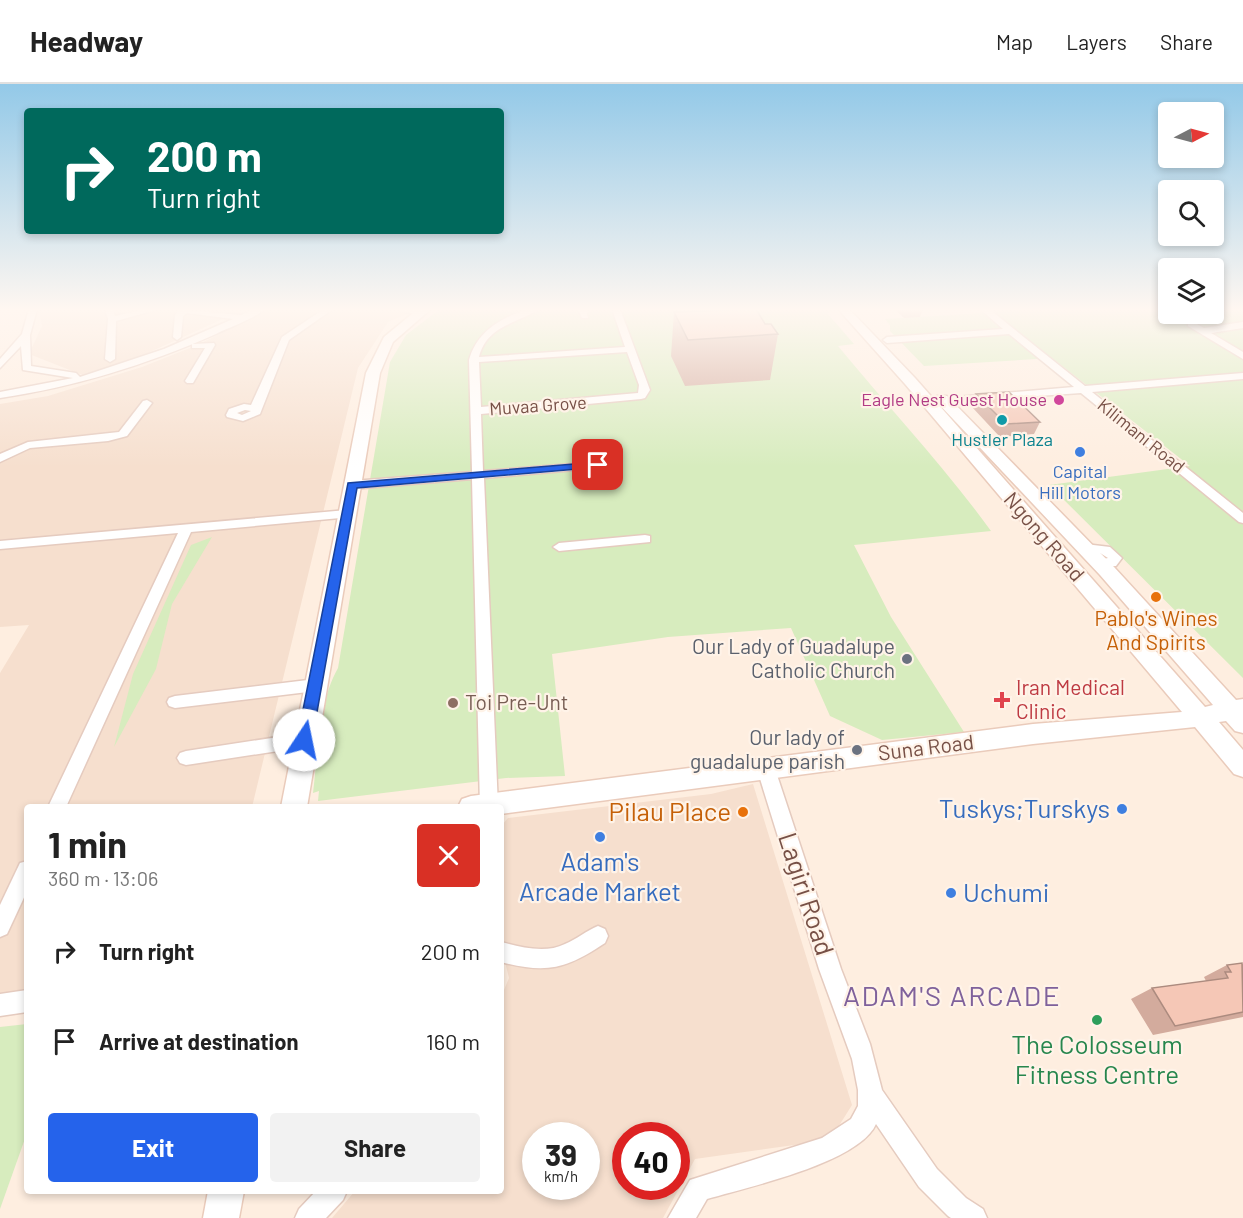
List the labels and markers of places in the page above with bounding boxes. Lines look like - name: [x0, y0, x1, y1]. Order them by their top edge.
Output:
- place label: Eagle Nest Guest House: [861, 388, 1047, 410]
- marker: Eagle Nest Guest House: [1052, 393, 1066, 407]
- marker: Hustler Plaza: [995, 413, 1009, 427]
- place label: Hustler Plaza: [951, 428, 1053, 450]
- pin: [572, 439, 623, 490]
- marker: Capital Hill Motors: [1073, 445, 1087, 459]
- place label: Capital Hill Motors: [1039, 460, 1121, 503]
- marker: Pablo's Wines And Spirits: [1149, 590, 1163, 604]
- place label: Pablo's Wines And Spirits: [1094, 605, 1218, 654]
- place label: Our Lady of Guadalupe Catholic Church: [692, 633, 895, 682]
- marker: Our Lady of Guadalupe Catholic Church: [900, 652, 914, 666]
- place label: Iran Medical Clinic: [1016, 674, 1125, 723]
- place label: Toi Pre-Unt: [465, 689, 569, 714]
- marker: Iran Medical Clinic: [993, 691, 1011, 709]
- marker: Toi Pre-Unt: [446, 696, 460, 710]
- place label: Our lady of guadalupe parish: [690, 724, 845, 773]
- marker: Our lady of guadalupe parish: [850, 743, 864, 757]
- place label: Tuskys;Turskys: [939, 792, 1110, 823]
- place label: Pilau Place: [609, 795, 731, 826]
- marker: Tuskys;Turskys: [1115, 802, 1129, 816]
- marker: Pilau Place: [736, 805, 750, 819]
- marker: Adam's Arcade Market: [593, 830, 607, 844]
- place label: Adam's Arcade Market: [519, 845, 681, 906]
- place label: Uchumi: [963, 876, 1049, 907]
- marker: Uchumi: [944, 886, 958, 900]
- marker: The Colosseum Fitness Centre: [1090, 1013, 1104, 1027]
- place label: The Colosseum Fitness Centre: [1011, 1028, 1183, 1089]

